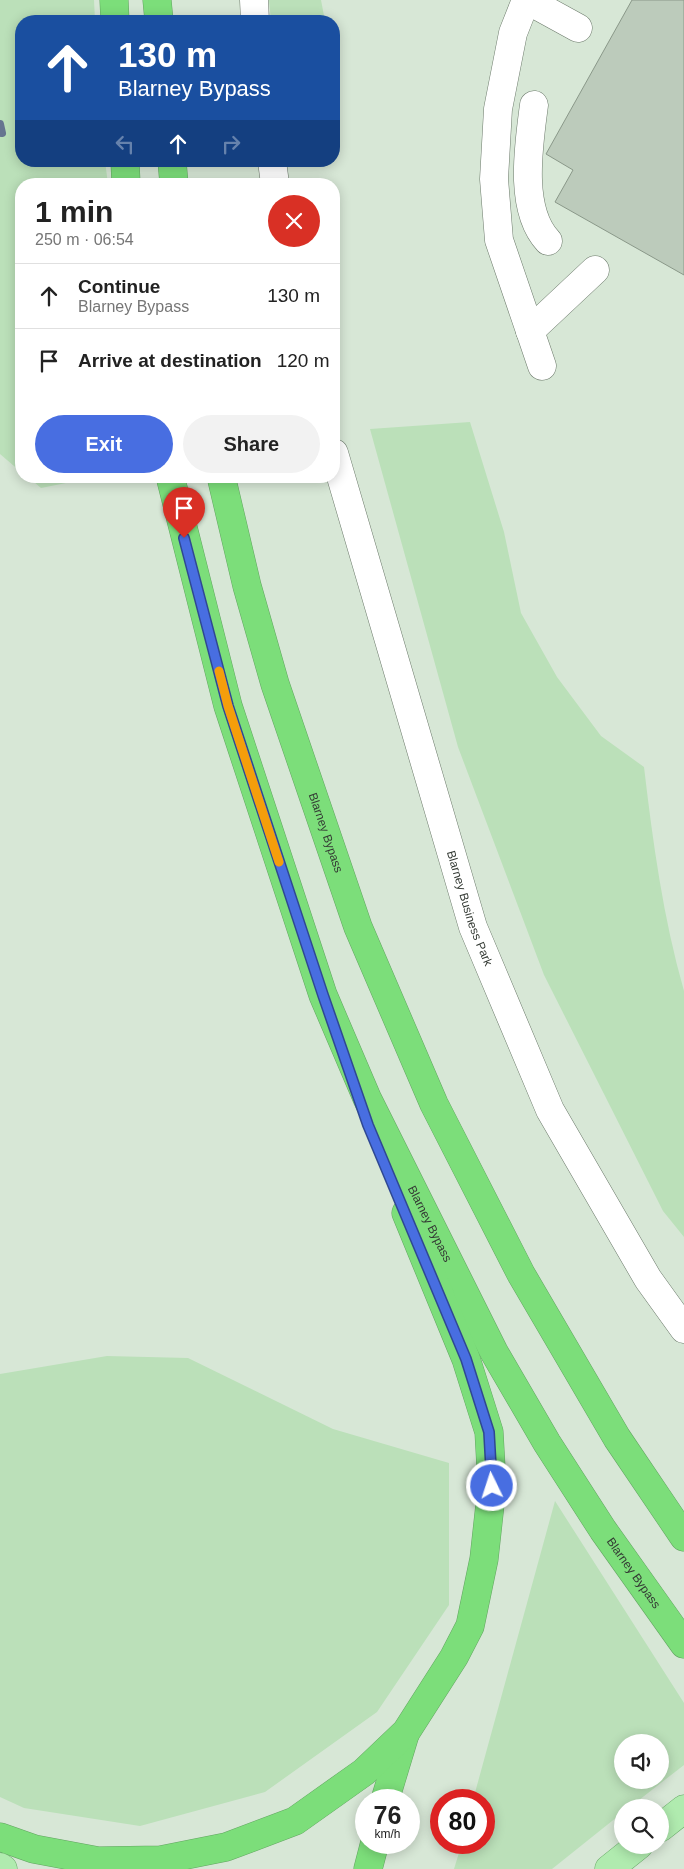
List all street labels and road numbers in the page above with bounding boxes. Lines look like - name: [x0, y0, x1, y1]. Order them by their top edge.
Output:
- street label: Blarney Bypass: [306, 791, 346, 874]
- street label: Blarney Business Park: [444, 849, 496, 969]
- street label: Blarney Bypass: [405, 1183, 455, 1264]
- street label: Blarney Bypass: [604, 1535, 663, 1611]

